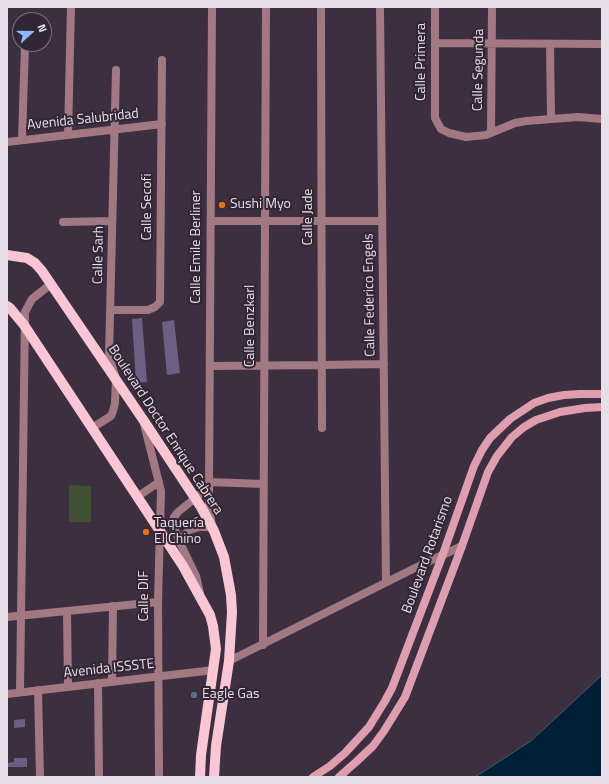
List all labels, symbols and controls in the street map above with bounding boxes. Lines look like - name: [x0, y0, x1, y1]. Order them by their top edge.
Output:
- north arrow: [12, 12, 52, 52]
- text: N: [33, 22, 51, 34]
- street label: Calle Primera: [414, 23, 430, 101]
- street label: Calle Segunda: [470, 29, 488, 111]
- street label: Avenida Salubridad: [26, 106, 140, 134]
- street label: Calle Secofi: [140, 173, 156, 241]
- street label: Calle Jade: [301, 189, 317, 245]
- street label: Calle Emile Berliner: [189, 190, 205, 304]
- place label: Sushi Myo: [230, 197, 291, 213]
- marker: Sushi Myo: [217, 200, 227, 210]
- street label: Calle Sarh: [90, 226, 108, 284]
- street label: Calle Federico Engels: [361, 233, 379, 357]
- street label: Calle Benzkarl: [243, 285, 259, 367]
- street label: Boulevard Doctor Enrique Cabrera: [104, 342, 226, 518]
- street label: Boulevard Rotarismo: [399, 494, 457, 616]
- place label: Taquería El Chino: [154, 516, 204, 548]
- marker: Taquería El Chino: [141, 527, 151, 537]
- street label: Calle DIF: [137, 570, 153, 622]
- street label: Avenida ISSSTE: [63, 656, 155, 682]
- place label: Eagle Gas: [202, 687, 259, 703]
- marker: Eagle Gas: [189, 690, 199, 700]

